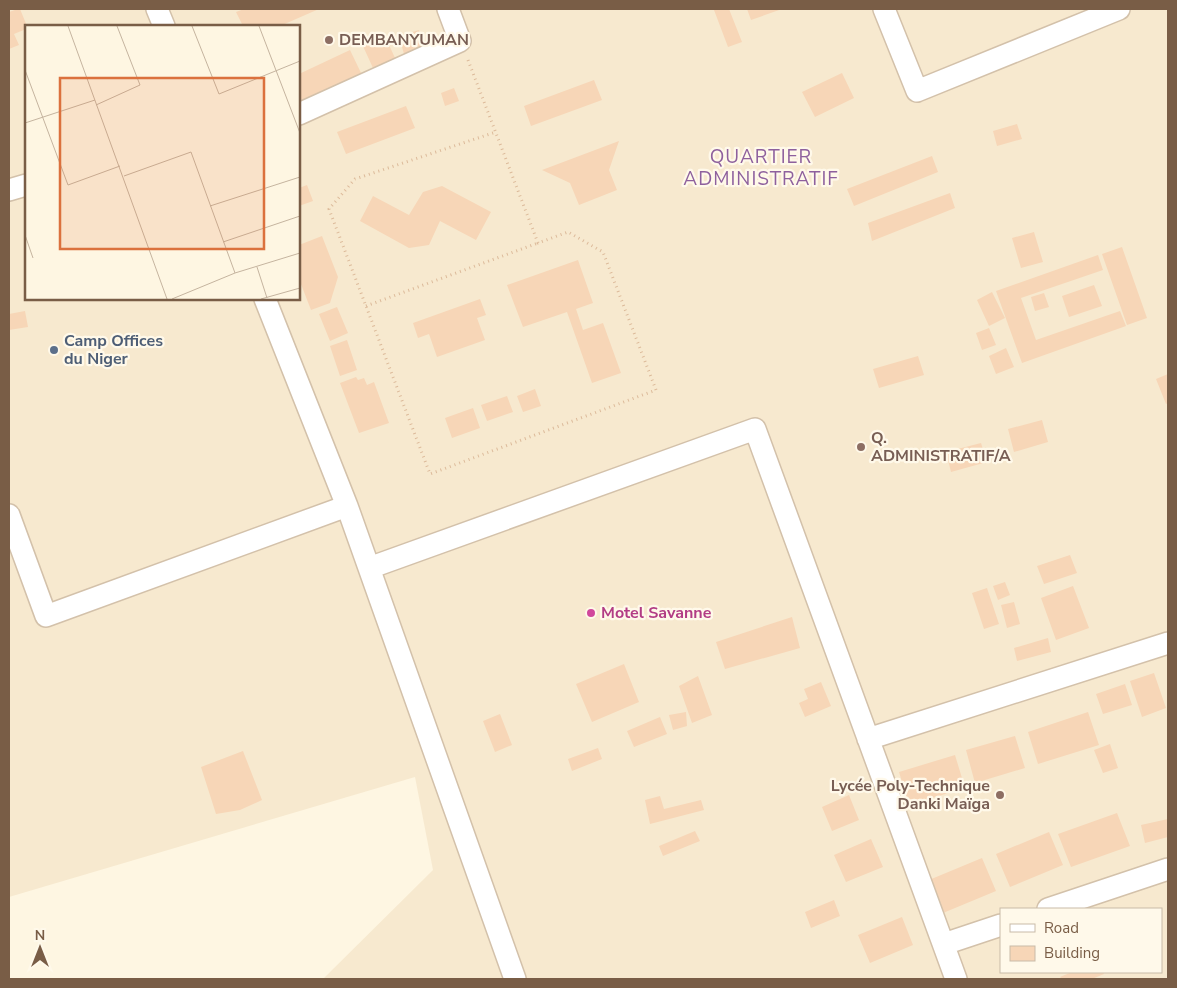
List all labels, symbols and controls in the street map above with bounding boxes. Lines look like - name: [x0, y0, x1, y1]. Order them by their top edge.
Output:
- inset map: [25, 25, 300, 300]
- place label: DEMBANYUMAN: [339, 29, 469, 51]
- marker: DEMBANYUMAN: [323, 34, 335, 46]
- district label: QUARTIER ADMINISTRATIF: [683, 144, 839, 192]
- place label: Camp Offices du Niger: [64, 330, 163, 370]
- marker: Camp Offices du Niger: [48, 344, 60, 356]
- place label: Q. ADMINISTRATIF/A: [871, 427, 1011, 467]
- marker: Q. ADMINISTRATIF/A: [855, 441, 867, 453]
- place label: Motel Savanne: [601, 602, 712, 624]
- marker: Motel Savanne: [585, 607, 597, 619]
- place label: Lycée Poly-Technique Danki Maïga: [831, 775, 990, 815]
- marker: Lycée Poly-Technique Danki Maïga: [994, 789, 1006, 801]
- legend: [1000, 908, 1162, 973]
- text: Road: [1044, 918, 1079, 938]
- north arrow: [15, 923, 65, 973]
- text: N: [35, 926, 45, 945]
- text: Building: [1044, 943, 1100, 963]

